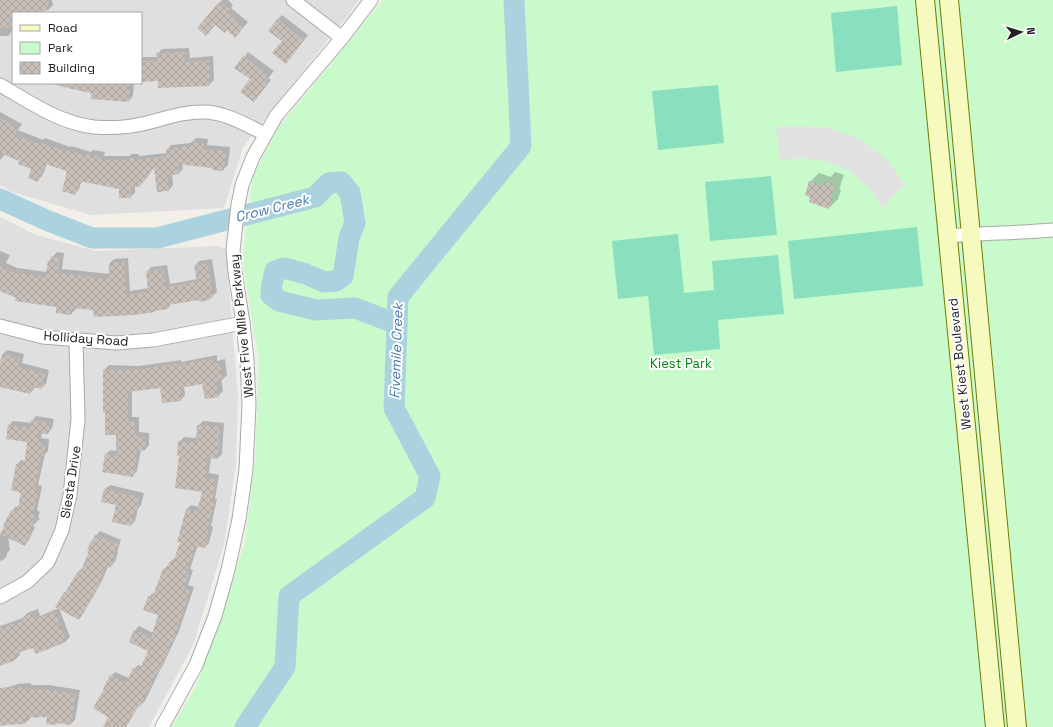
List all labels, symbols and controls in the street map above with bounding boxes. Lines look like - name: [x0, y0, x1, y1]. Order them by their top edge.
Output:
- legend: [12, 12, 142, 84]
- north arrow: [1001, 12, 1041, 52]
- text: Road: [48, 20, 77, 36]
- text: N: [1024, 27, 1038, 35]
- text: Park: [48, 40, 73, 56]
- text: Building: [48, 60, 95, 76]
- water label: Crow Creek: [233, 190, 312, 226]
- street label: West Five Mile Parkway: [226, 253, 257, 399]
- street label: West Kiest Boulevard: [944, 297, 975, 431]
- water label: Fivemile Creek: [385, 302, 407, 399]
- street label: Holliday Road: [43, 327, 129, 350]
- park label: Kiest Park: [650, 355, 712, 372]
- street label: Siesta Drive: [56, 444, 85, 520]

